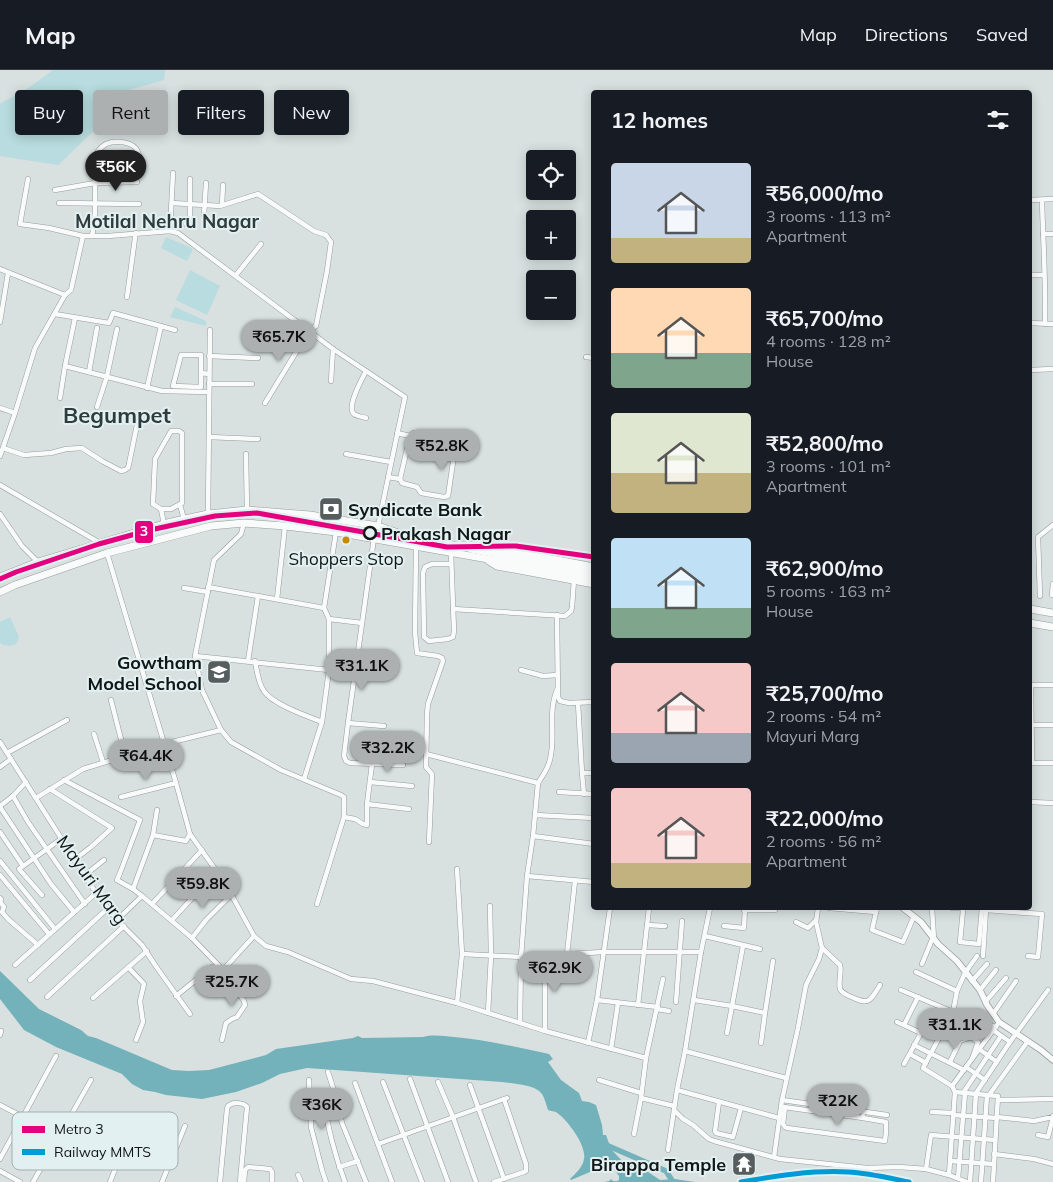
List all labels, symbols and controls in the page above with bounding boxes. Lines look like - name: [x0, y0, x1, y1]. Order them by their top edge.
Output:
- text: Map: [25, 20, 76, 50]
- text: Map: [800, 23, 837, 46]
- text: Directions: [865, 23, 948, 46]
- text: Saved: [976, 23, 1028, 46]
- chip: Buy: [15, 90, 83, 135]
- chip: Rent: [93, 90, 168, 135]
- chip: Filters: [178, 90, 264, 135]
- chip: New: [274, 90, 349, 135]
- icon: filters: [984, 106, 1012, 134]
- text: 12 homes: [611, 107, 708, 133]
- pin: ₹56K: [86, 150, 146, 192]
- map controls: [526, 150, 576, 320]
- button: locate: [526, 150, 576, 200]
- text: ₹56K: [96, 156, 136, 176]
- text: ₹56,000/mo: [766, 180, 884, 206]
- icon: home: [651, 183, 711, 243]
- text: 3 rooms · 113 m²: [766, 206, 891, 226]
- district label: Motilal Nehru Nagar: [75, 209, 260, 233]
- button: +: [526, 210, 576, 260]
- text: Apartment: [766, 226, 847, 246]
- button: −: [526, 270, 576, 320]
- text: ₹65,700/mo: [766, 305, 884, 331]
- icon: home: [651, 308, 711, 368]
- pin: ₹65.7K: [238, 320, 320, 362]
- text: ₹65.7K: [252, 326, 306, 346]
- text: 4 rooms · 128 m²: [766, 331, 891, 351]
- text: House: [766, 351, 813, 371]
- district label: Begumpet: [63, 401, 171, 429]
- pin: ₹52.8K: [401, 428, 483, 471]
- text: ₹52,800/mo: [766, 430, 884, 456]
- icon: home: [651, 433, 711, 493]
- text: ₹52.8K: [415, 435, 469, 455]
- text: 3 rooms · 101 m²: [766, 456, 891, 476]
- text: Apartment: [766, 476, 847, 496]
- bank icon: Syndicate Bank: [318, 496, 344, 522]
- place label: Syndicate Bank: [348, 498, 483, 521]
- line badge: 3: [134, 520, 154, 544]
- text: 3: [140, 522, 148, 540]
- place label: Prakash Nagar: [381, 522, 512, 545]
- marker: Prakash Nagar: [363, 526, 377, 540]
- marker: Shoppers Stop: [341, 535, 351, 545]
- place label: Shoppers Stop: [288, 548, 404, 569]
- text: ₹62,900/mo: [766, 555, 884, 581]
- icon: home: [651, 558, 711, 618]
- text: 5 rooms · 163 m²: [766, 581, 891, 601]
- text: House: [766, 601, 813, 621]
- pin: ₹31.1K: [321, 648, 403, 691]
- place label: Gowtham Model School: [87, 651, 202, 695]
- text: ₹31.1K: [335, 655, 389, 675]
- school or university icon: Gowtham Model School: [206, 659, 232, 685]
- text: ₹25,700/mo: [766, 680, 884, 706]
- icon: home: [651, 683, 711, 743]
- text: 2 rooms · 54 m²: [766, 706, 881, 726]
- text: Mayuri Marg: [766, 726, 859, 746]
- pin: ₹32.2K: [347, 730, 429, 773]
- text: ₹32.2K: [361, 737, 415, 757]
- pin: ₹64.4K: [105, 738, 187, 781]
- text: ₹64.4K: [119, 745, 173, 765]
- text: ₹22,000/mo: [766, 805, 884, 831]
- icon: home: [651, 808, 711, 868]
- street label: Mayuri Marg: [52, 831, 132, 929]
- text: 2 rooms · 56 m²: [766, 831, 881, 851]
- text: Apartment: [766, 851, 847, 871]
- pin: ₹59.8K: [162, 866, 244, 909]
- text: ₹59.8K: [176, 873, 230, 893]
- pin: ₹62.9K: [514, 950, 596, 993]
- text: ₹62.9K: [528, 957, 582, 977]
- pin: ₹25.7K: [191, 964, 273, 1007]
- text: ₹25.7K: [205, 971, 259, 991]
- pin: ₹31.1K: [914, 1008, 996, 1050]
- text: ₹31.1K: [928, 1014, 982, 1034]
- pin: ₹22K: [808, 1084, 868, 1126]
- pin: ₹36K: [292, 1088, 352, 1130]
- text: ₹22K: [818, 1090, 858, 1110]
- text: ₹36K: [302, 1094, 342, 1114]
- legend: [12, 1112, 178, 1170]
- text: Metro 3: [54, 1120, 104, 1138]
- text: Railway MMTS: [54, 1143, 151, 1161]
- temple icon: Birappa Temple: [731, 1151, 757, 1177]
- place label: Birappa Temple: [591, 1153, 726, 1176]

